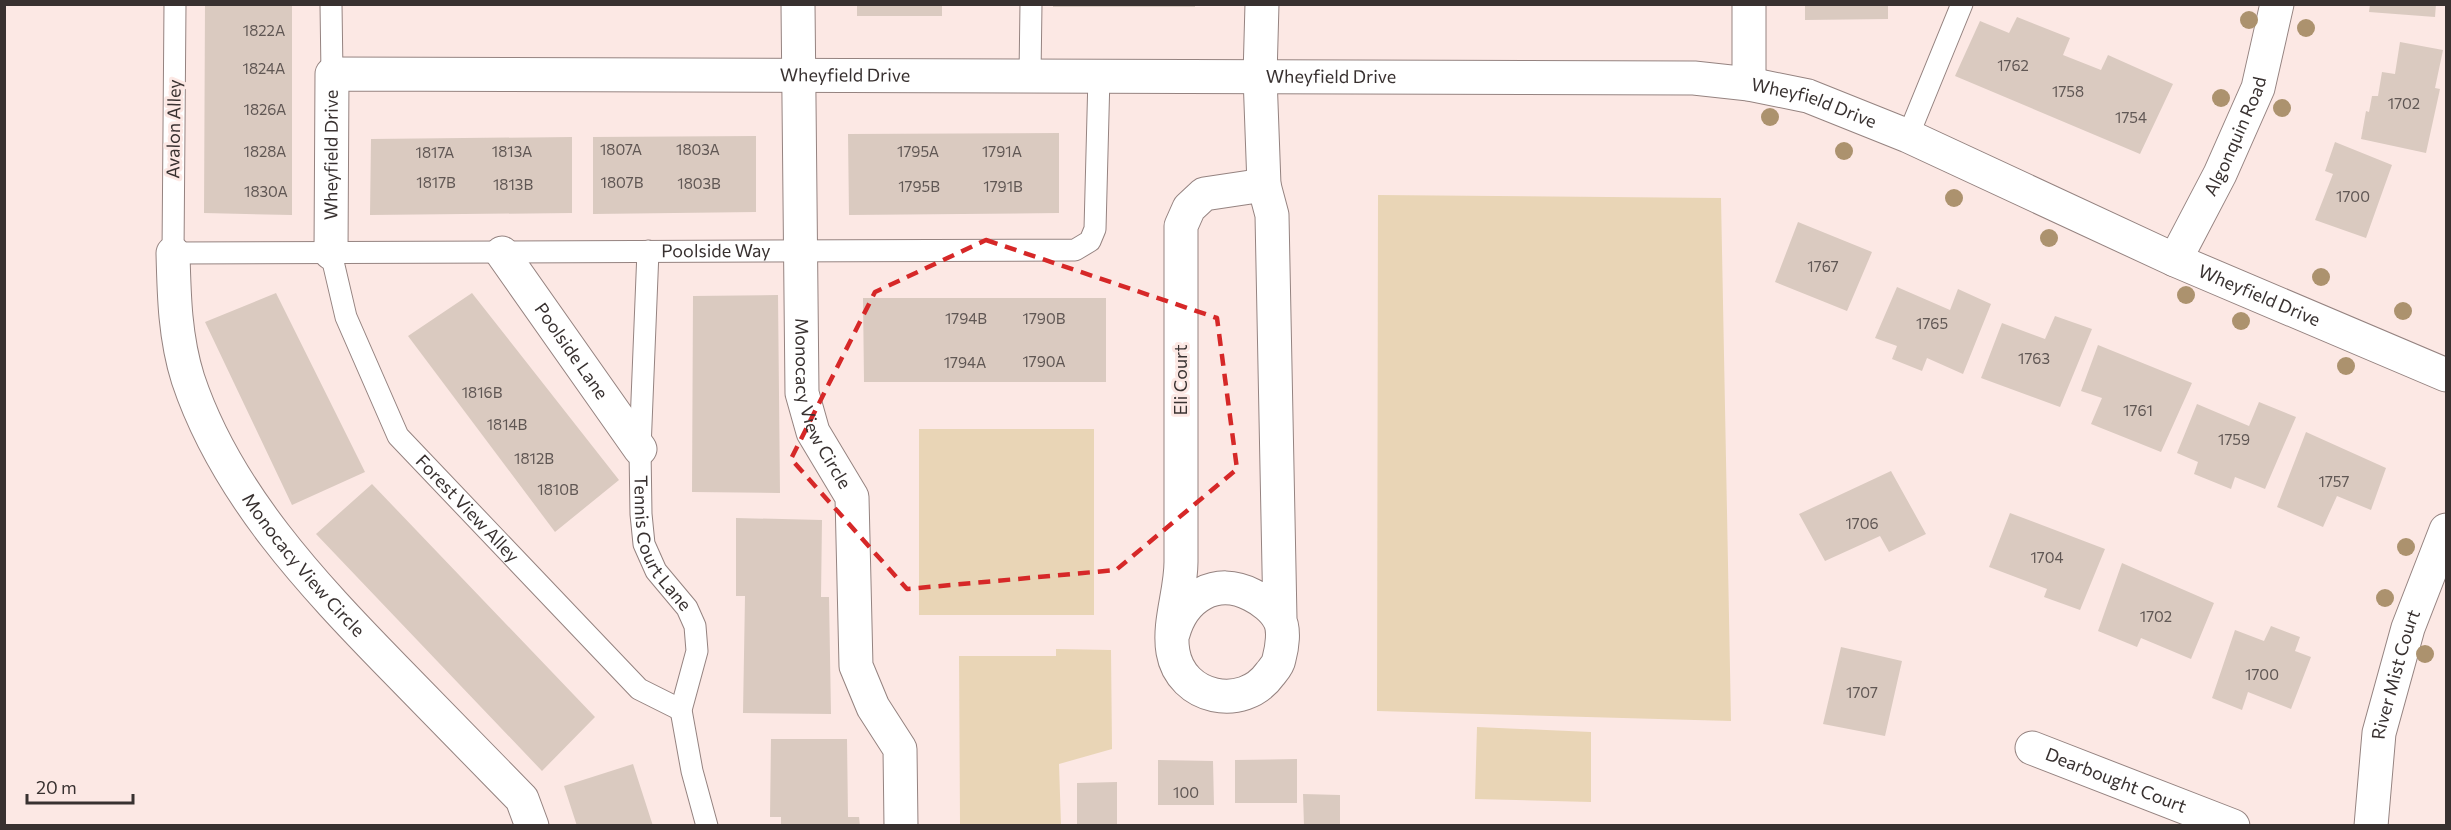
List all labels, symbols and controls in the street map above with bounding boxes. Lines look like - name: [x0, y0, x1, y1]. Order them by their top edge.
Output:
- house number: 1822A: [243, 21, 285, 39]
- house number: 1762: [1997, 56, 2029, 74]
- house number: 1824A: [243, 59, 285, 77]
- street label: Wheyfield Drive: [780, 63, 910, 86]
- street label: Wheyfield Drive: [1266, 65, 1396, 87]
- street label: Wheyfield Drive: [1749, 73, 1880, 132]
- street label: Algonquin Road: [2198, 74, 2270, 199]
- street label: Avalon Alley: [161, 79, 185, 179]
- house number: 1758: [2052, 82, 2084, 100]
- street label: Wheyfield Drive: [319, 90, 342, 220]
- house number: 1702: [2388, 94, 2420, 112]
- house number: 1826A: [244, 100, 286, 118]
- house number: 1754: [2115, 108, 2147, 126]
- house number: 1807A: [600, 140, 642, 158]
- house number: 1803A: [676, 140, 720, 158]
- house number: 1828A: [244, 142, 286, 160]
- house number: 1813A: [492, 142, 532, 160]
- house number: 1795A: [897, 142, 939, 160]
- house number: 1791A: [982, 142, 1022, 160]
- house number: 1817A: [416, 143, 454, 161]
- house number: 1817B: [416, 173, 456, 191]
- house number: 1807B: [601, 173, 644, 191]
- house number: 1803B: [677, 174, 721, 192]
- house number: 1813B: [493, 175, 533, 193]
- house number: 1795B: [898, 177, 940, 195]
- house number: 1791B: [983, 177, 1023, 195]
- house number: 1830A: [244, 182, 288, 200]
- house number: 1700: [2336, 187, 2370, 205]
- street label: Poolside Way: [661, 239, 771, 261]
- house number: 1767: [1807, 257, 1839, 275]
- street label: Wheyfield Drive: [2195, 259, 2324, 330]
- street label: Poolside Lane: [530, 298, 613, 403]
- house number: 1794B: [945, 309, 987, 327]
- house number: 1790B: [1023, 309, 1066, 327]
- house number: 1765: [1916, 314, 1948, 332]
- street label: Monocacy View Circle: [791, 318, 856, 492]
- street label: Eli Court: [1169, 344, 1191, 416]
- house number: 1763: [2018, 349, 2050, 367]
- house number: 1790A: [1022, 352, 1066, 370]
- house number: 1794A: [944, 353, 986, 371]
- house number: 1816B: [462, 383, 503, 401]
- house number: 1761: [2123, 401, 2153, 419]
- house number: 1814B: [487, 415, 528, 433]
- house number: 1759: [2218, 430, 2250, 448]
- house number: 1812B: [514, 449, 554, 467]
- street label: Forest View Alley: [412, 450, 524, 566]
- house number: 1757: [2319, 472, 2349, 490]
- street label: Tennis Court Lane: [630, 475, 697, 615]
- house number: 1810B: [537, 480, 579, 498]
- street label: Monocacy View Circle: [238, 489, 370, 641]
- house number: 1706: [1845, 514, 1879, 532]
- house number: 1704: [2030, 548, 2064, 566]
- street label: River Mist Court: [2366, 606, 2424, 740]
- house number: 1702: [2140, 607, 2172, 625]
- house number: 1700: [2245, 665, 2279, 683]
- house number: 1707: [1846, 683, 1878, 701]
- street label: Dearbought Court: [2043, 742, 2190, 817]
- scale bar: [27, 767, 134, 805]
- text: 20 m: [36, 776, 77, 798]
- house number: 100: [1173, 783, 1199, 801]

